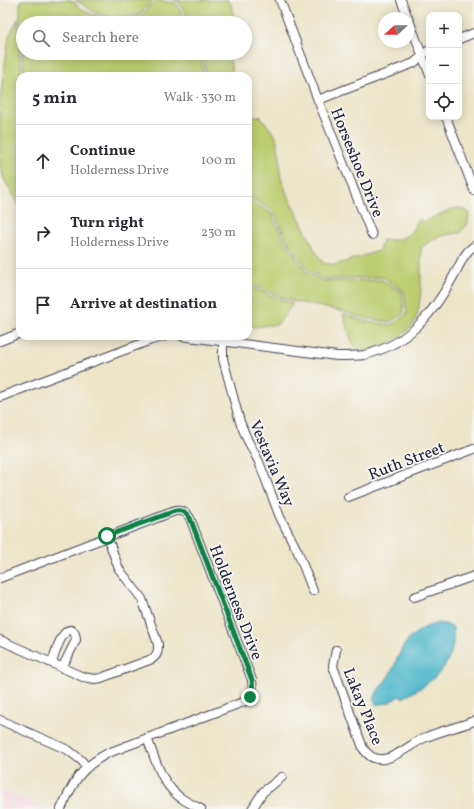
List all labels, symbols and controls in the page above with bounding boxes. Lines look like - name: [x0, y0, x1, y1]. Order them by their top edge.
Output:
- north arrow: [378, 12, 414, 48]
- map controls: [426, 12, 462, 120]
- button: +: [426, 12, 462, 48]
- search box: [16, 16, 252, 60]
- icon: search: [30, 27, 52, 49]
- text: Search here: [62, 28, 139, 49]
- button: −: [426, 48, 462, 84]
- button: locate: [426, 84, 462, 120]
- text: 5 min: [32, 87, 77, 110]
- text: Walk · 330 m: [164, 89, 236, 107]
- street label: Horseshoe Drive: [324, 105, 388, 221]
- text: Continue: [70, 141, 135, 162]
- icon: ahead: [32, 150, 54, 172]
- text: 100 m: [201, 152, 236, 170]
- text: Holderness Drive: [70, 162, 169, 180]
- text: Turn right: [70, 213, 144, 234]
- icon: right: [32, 222, 54, 244]
- text: 230 m: [201, 224, 236, 242]
- text: Holderness Drive: [70, 234, 169, 252]
- icon: arrive: [32, 294, 54, 316]
- text: Arrive at destination: [70, 294, 217, 315]
- street label: Vestavia Way: [243, 417, 299, 511]
- street label: Ruth Street: [365, 437, 448, 487]
- route start: [98, 527, 116, 545]
- street label: Holderness Drive: [203, 542, 267, 663]
- street label: Lakay Place: [337, 665, 388, 749]
- route end: [241, 688, 259, 706]

